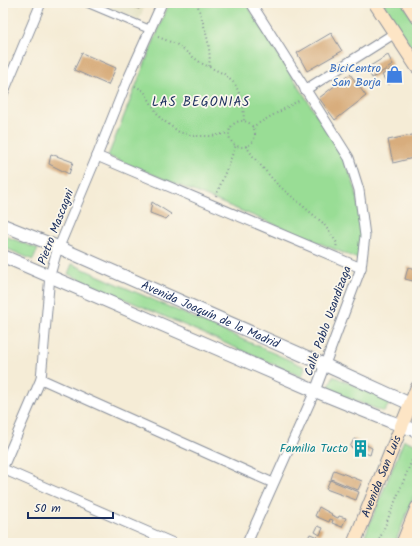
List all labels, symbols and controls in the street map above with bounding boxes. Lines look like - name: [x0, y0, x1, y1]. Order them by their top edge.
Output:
- place label: BiciCentro San Borja: [329, 59, 381, 92]
- shop icon: BiciCentro San Borja: [384, 65, 404, 85]
- district label: LAS BEGONIAS: [152, 92, 250, 113]
- street label: Pietro Mascagni: [33, 185, 80, 268]
- street label: Calle Pablo Usandizaga: [299, 263, 357, 379]
- street label: Avenida Joaquín de la Madrid: [138, 276, 284, 354]
- street label: Avenida San Luis: [356, 432, 406, 520]
- building icon: Familia Tucto: [351, 438, 371, 458]
- place label: Familia Tucto: [280, 439, 348, 458]
- scale bar: [28, 494, 113, 520]
- text: 50 m: [34, 499, 61, 518]

